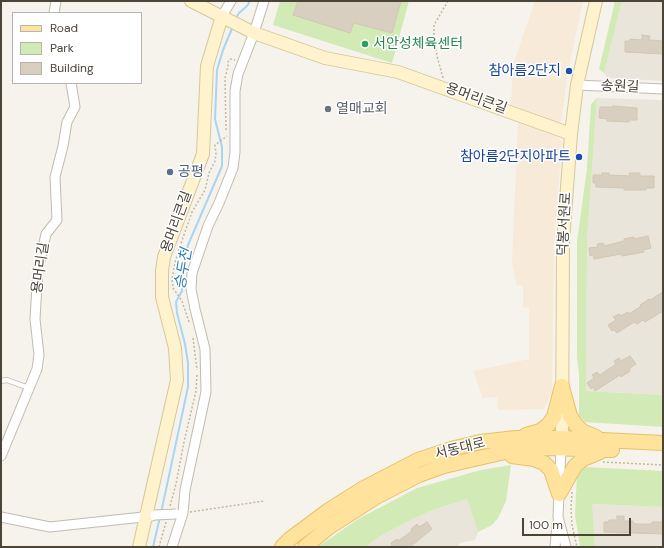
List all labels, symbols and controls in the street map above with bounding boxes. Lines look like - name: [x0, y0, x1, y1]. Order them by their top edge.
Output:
- legend: [12, 12, 142, 84]
- text: Road: [50, 20, 78, 36]
- place label: 서안성체육센터: [373, 36, 463, 52]
- marker: 서안성체육센터: [360, 39, 370, 49]
- text: Park: [50, 40, 74, 56]
- text: Building: [50, 60, 94, 76]
- place label: 참아름2단지: [489, 63, 561, 79]
- marker: 참아름2단지: [564, 66, 574, 76]
- street label: 송원길: [600, 78, 640, 96]
- street label: 용머리큰길: [443, 80, 509, 118]
- place label: 열매교회: [336, 101, 388, 117]
- marker: 열매교회: [323, 104, 333, 114]
- place label: 참아름2단지아파트: [460, 149, 571, 165]
- marker: 참아름2단지아파트: [574, 152, 584, 162]
- place label: 공평: [178, 164, 204, 180]
- marker: 공평: [165, 167, 175, 177]
- street label: 용머리큰길: [158, 189, 196, 255]
- street label: 덕봉서원로: [555, 191, 575, 257]
- street label: 용머리길: [29, 241, 53, 295]
- water label: 승두천: [172, 247, 196, 291]
- street label: 서동대로: [433, 435, 487, 463]
- scale bar: [524, 510, 633, 536]
- text: 100 m: [529, 517, 563, 533]

